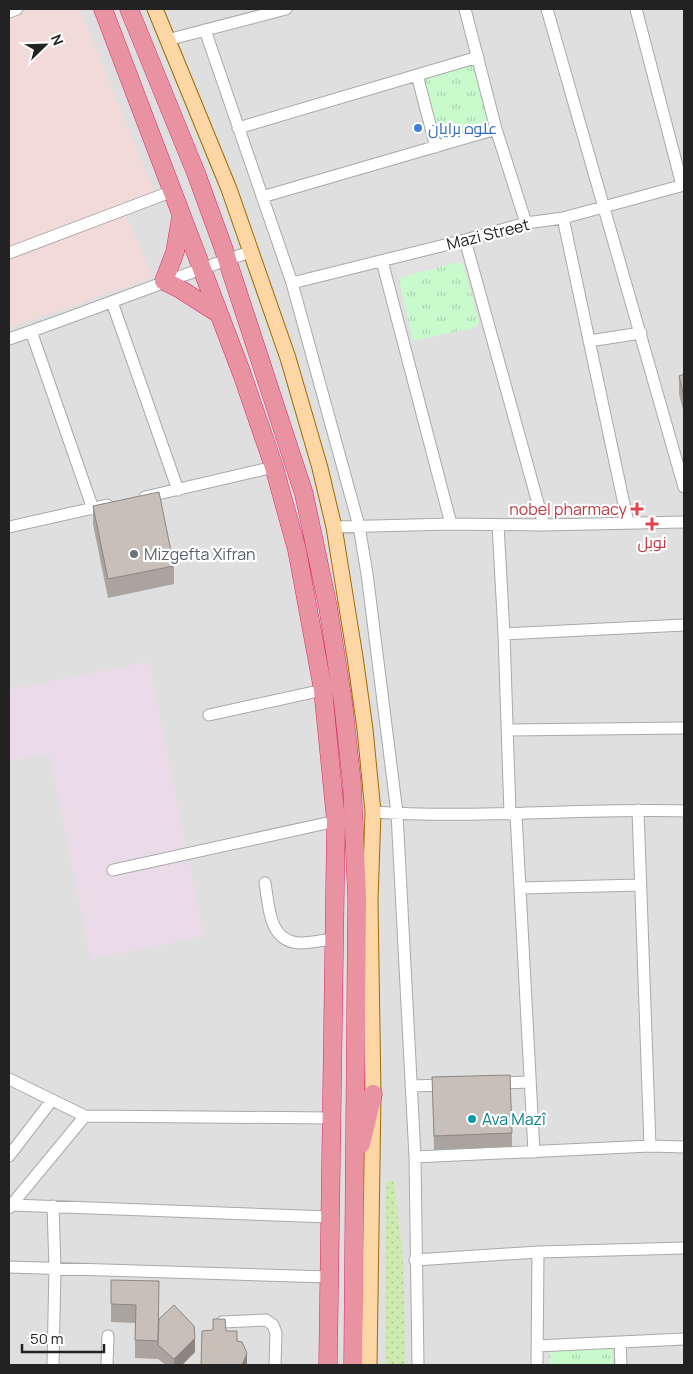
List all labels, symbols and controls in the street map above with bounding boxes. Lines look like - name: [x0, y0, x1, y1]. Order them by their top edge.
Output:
- north arrow: [20, 20, 70, 70]
- text: N: [47, 31, 68, 48]
- place label: علوه برايان: [428, 117, 497, 139]
- marker: علوه برايان: [412, 122, 424, 134]
- street label: Mazi Street: [444, 213, 532, 255]
- place label: nobel pharmacy: [509, 498, 628, 520]
- marker: nobel pharmacy: [631, 503, 643, 515]
- marker: نوبل: [646, 518, 658, 530]
- place label: نوبل: [638, 531, 666, 553]
- place label: Mizgefta Xifran: [144, 543, 256, 565]
- marker: Mizgefta Xifran: [128, 548, 140, 560]
- place label: Ava Mazî: [482, 1108, 547, 1130]
- marker: Ava Mazî: [466, 1113, 478, 1125]
- scale bar: [22, 1322, 105, 1354]
- text: 50 m: [30, 1328, 64, 1349]

